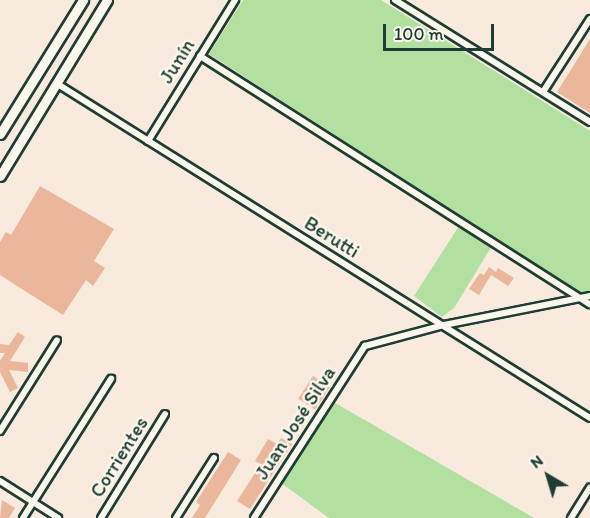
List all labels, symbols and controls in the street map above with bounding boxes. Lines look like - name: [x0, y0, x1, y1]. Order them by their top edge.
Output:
- scale bar: [386, 12, 497, 50]
- text: 100 m: [394, 23, 444, 45]
- street label: Junín: [154, 34, 200, 88]
- street label: Berutti: [300, 211, 364, 263]
- street label: Juan José Silva: [250, 362, 340, 484]
- street label: Corrientes: [85, 412, 153, 502]
- north arrow: [518, 446, 578, 506]
- text: N: [527, 451, 547, 472]

